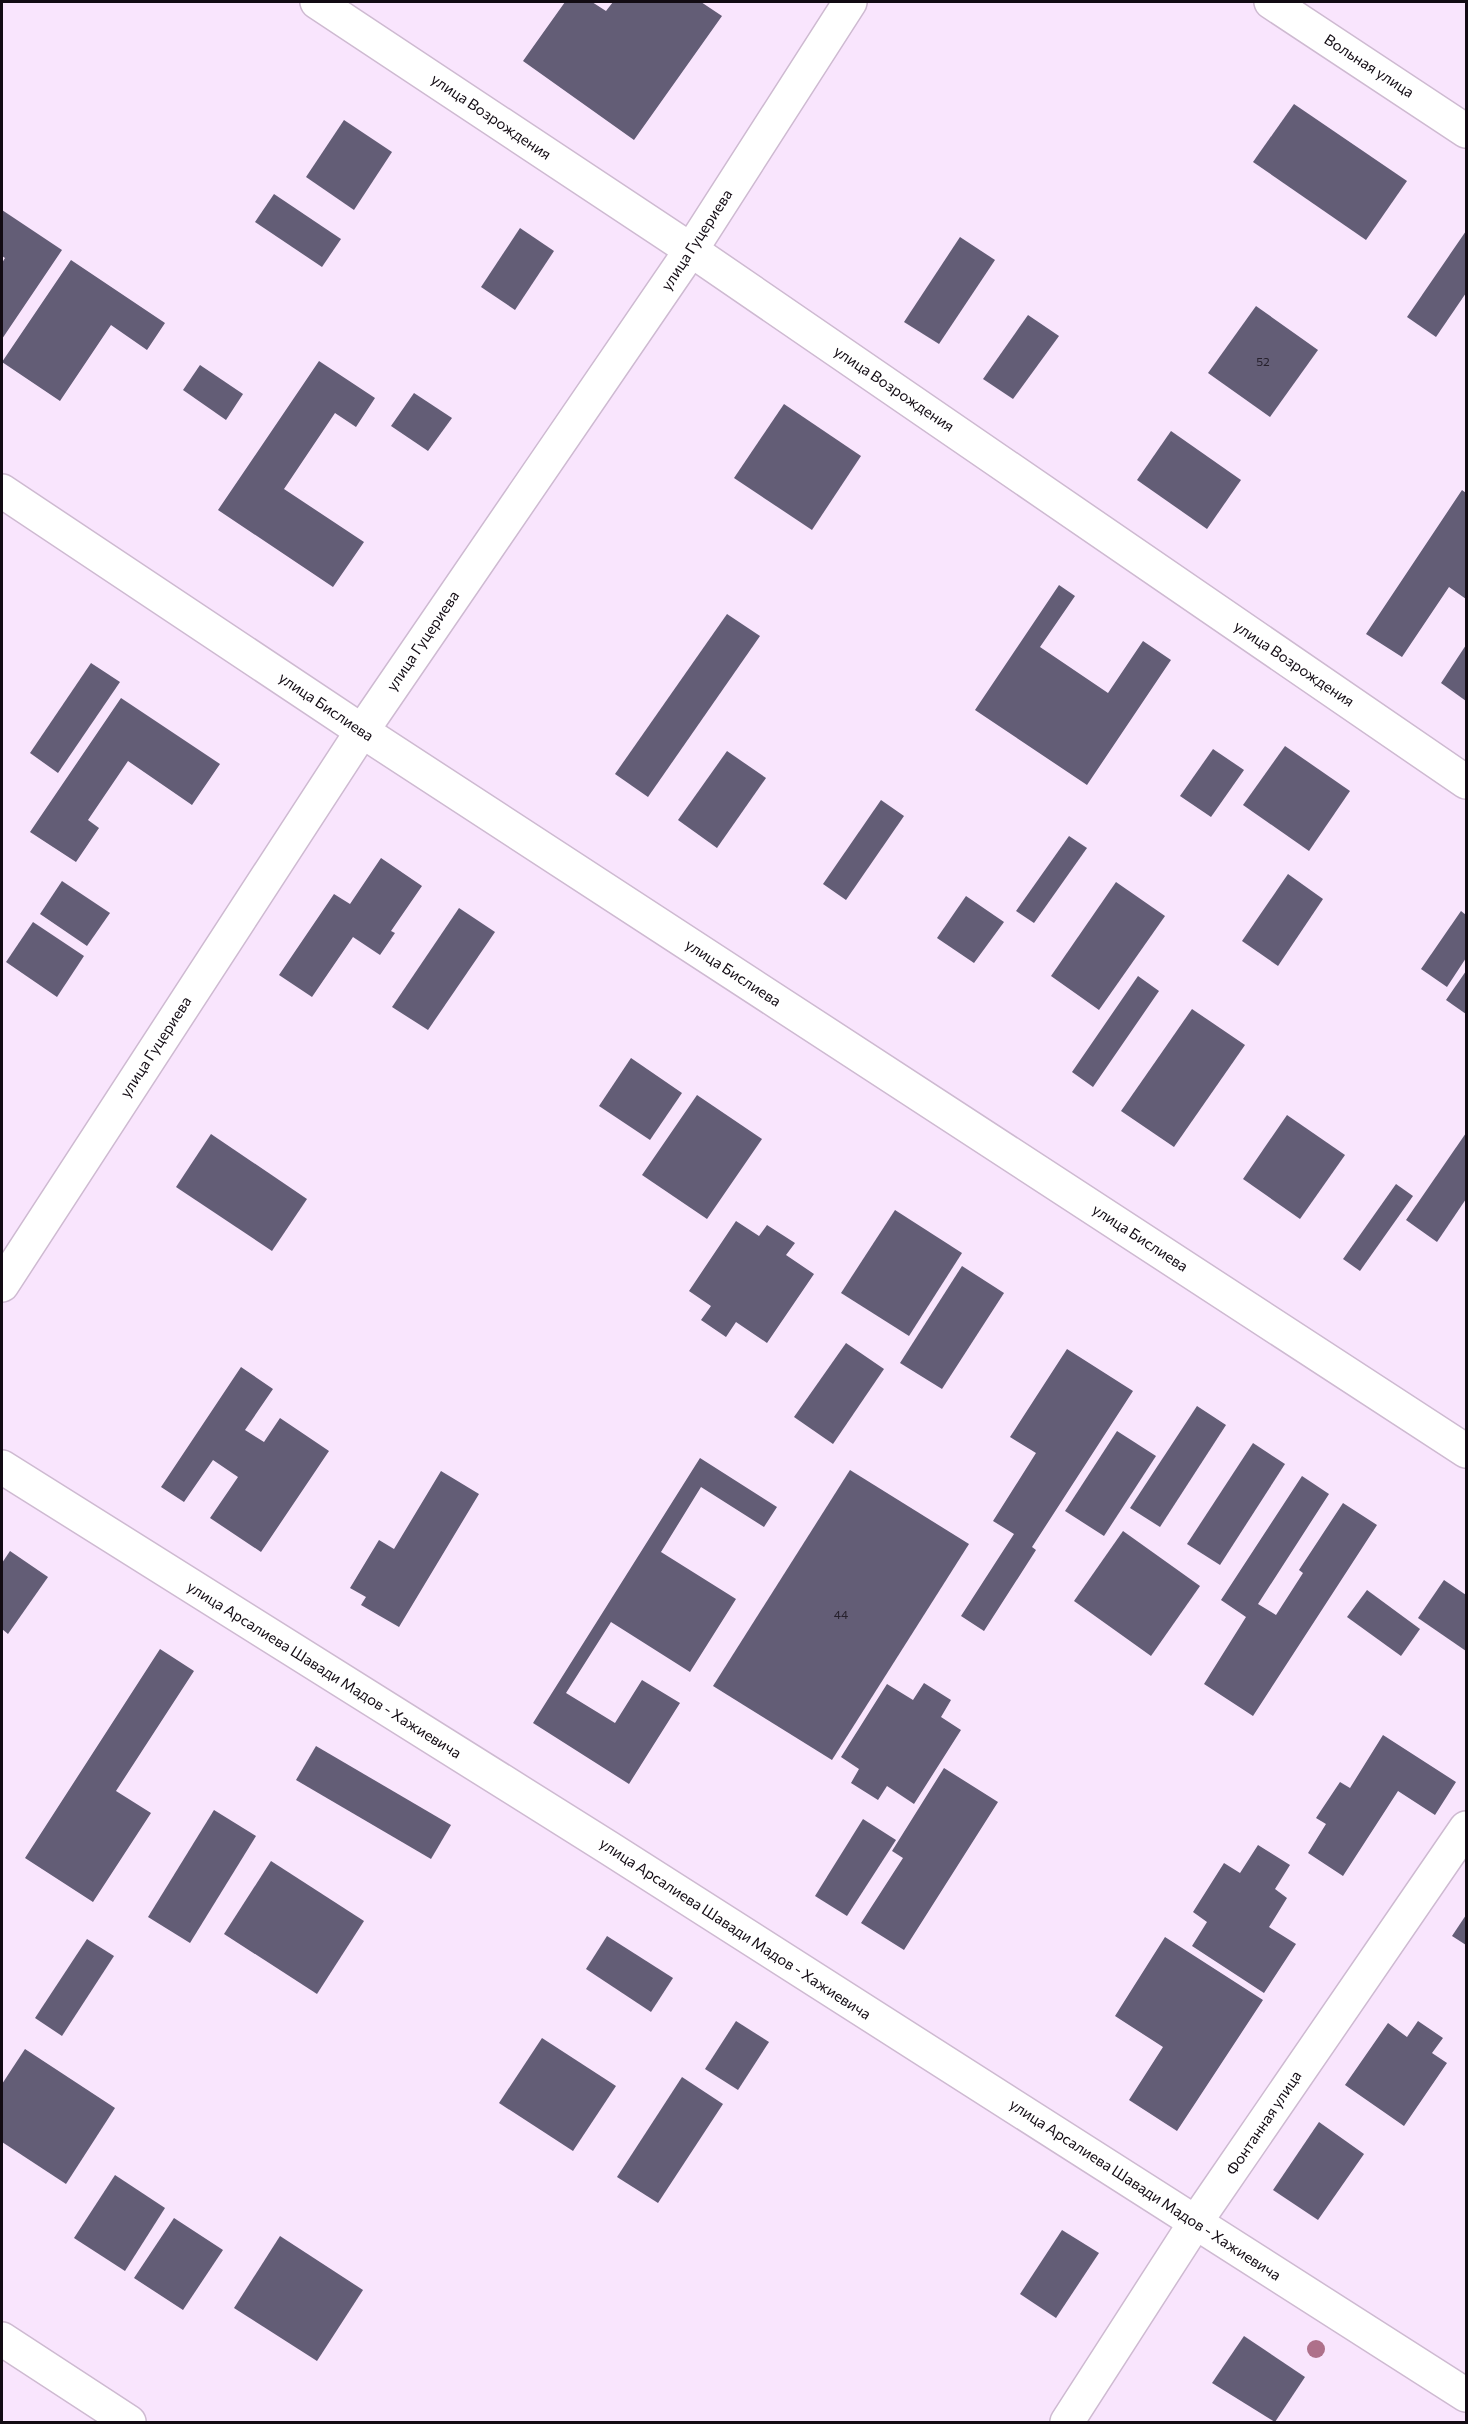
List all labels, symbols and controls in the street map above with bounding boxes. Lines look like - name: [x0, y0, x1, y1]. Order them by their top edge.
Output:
- street label: Вольная улица: [1321, 30, 1418, 101]
- street label: улица Возрождения: [428, 69, 555, 163]
- street label: улица Гуцериева: [657, 186, 736, 293]
- street label: улица Возрождения: [831, 341, 958, 435]
- house number: 52: [1256, 354, 1270, 368]
- street label: улица Гуцериева: [382, 587, 462, 694]
- street label: улица Возрождения: [1231, 616, 1358, 710]
- street label: улица Бислиева: [276, 668, 377, 744]
- street label: улица Бислиева: [682, 935, 785, 1010]
- street label: улица Гуцериева: [116, 993, 195, 1100]
- street label: улица Бислиева: [1089, 1200, 1192, 1275]
- street label: улица Арсалиева Шавади Мадов - Хажиевича: [184, 1577, 465, 1762]
- house number: 44: [834, 1607, 848, 1621]
- street label: улица Арсалиева Шавади Мадов - Хажиевича: [597, 1834, 875, 2023]
- street label: Фонтанная улица: [1222, 2067, 1305, 2178]
- street label: улица Арсалиева Шавади Мадов - Хажиевича: [1007, 2095, 1285, 2284]

